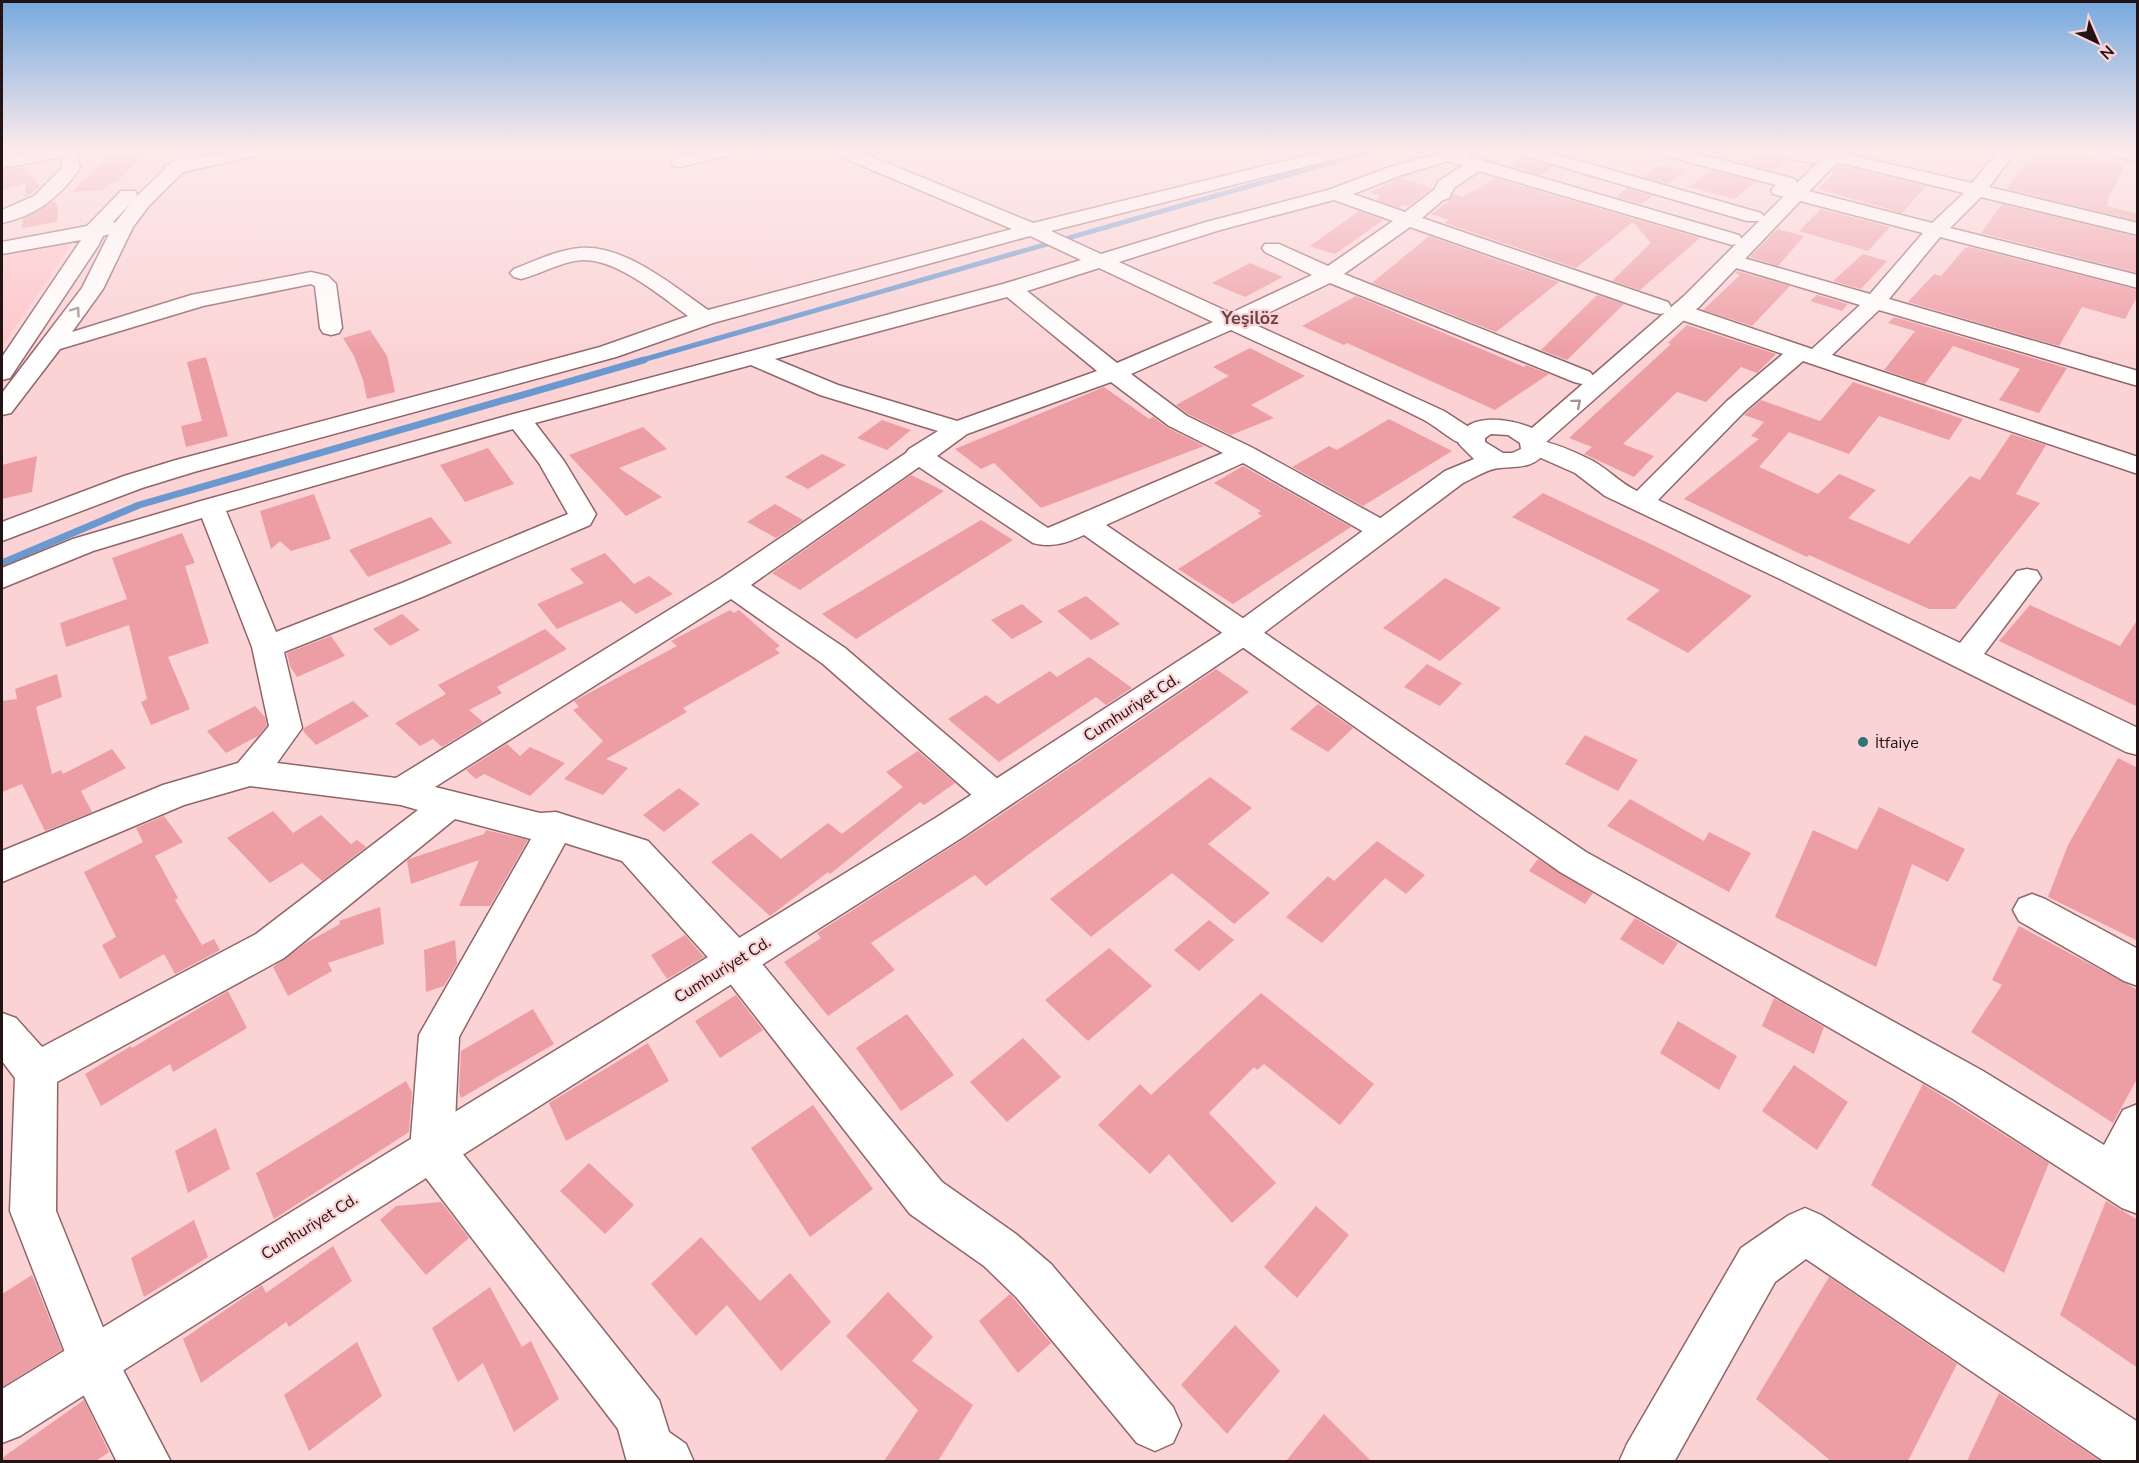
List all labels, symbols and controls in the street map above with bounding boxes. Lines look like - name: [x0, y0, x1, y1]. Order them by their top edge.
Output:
- north arrow: [2067, 12, 2127, 72]
- text: N: [2095, 40, 2119, 64]
- district label: Yeşilöz: [1220, 306, 1279, 330]
- one-way arrow: [68, 307, 79, 318]
- one-way arrow: [1570, 399, 1581, 410]
- street label: Cumhuriyet Cd.: [1079, 669, 1184, 747]
- place label: İtfaiye: [1875, 732, 1919, 754]
- marker: İtfaiye: [1856, 735, 1870, 749]
- street label: Cumhuriyet Cd.: [670, 931, 775, 1008]
- street label: Cumhuriyet Cd.: [257, 1188, 362, 1265]

